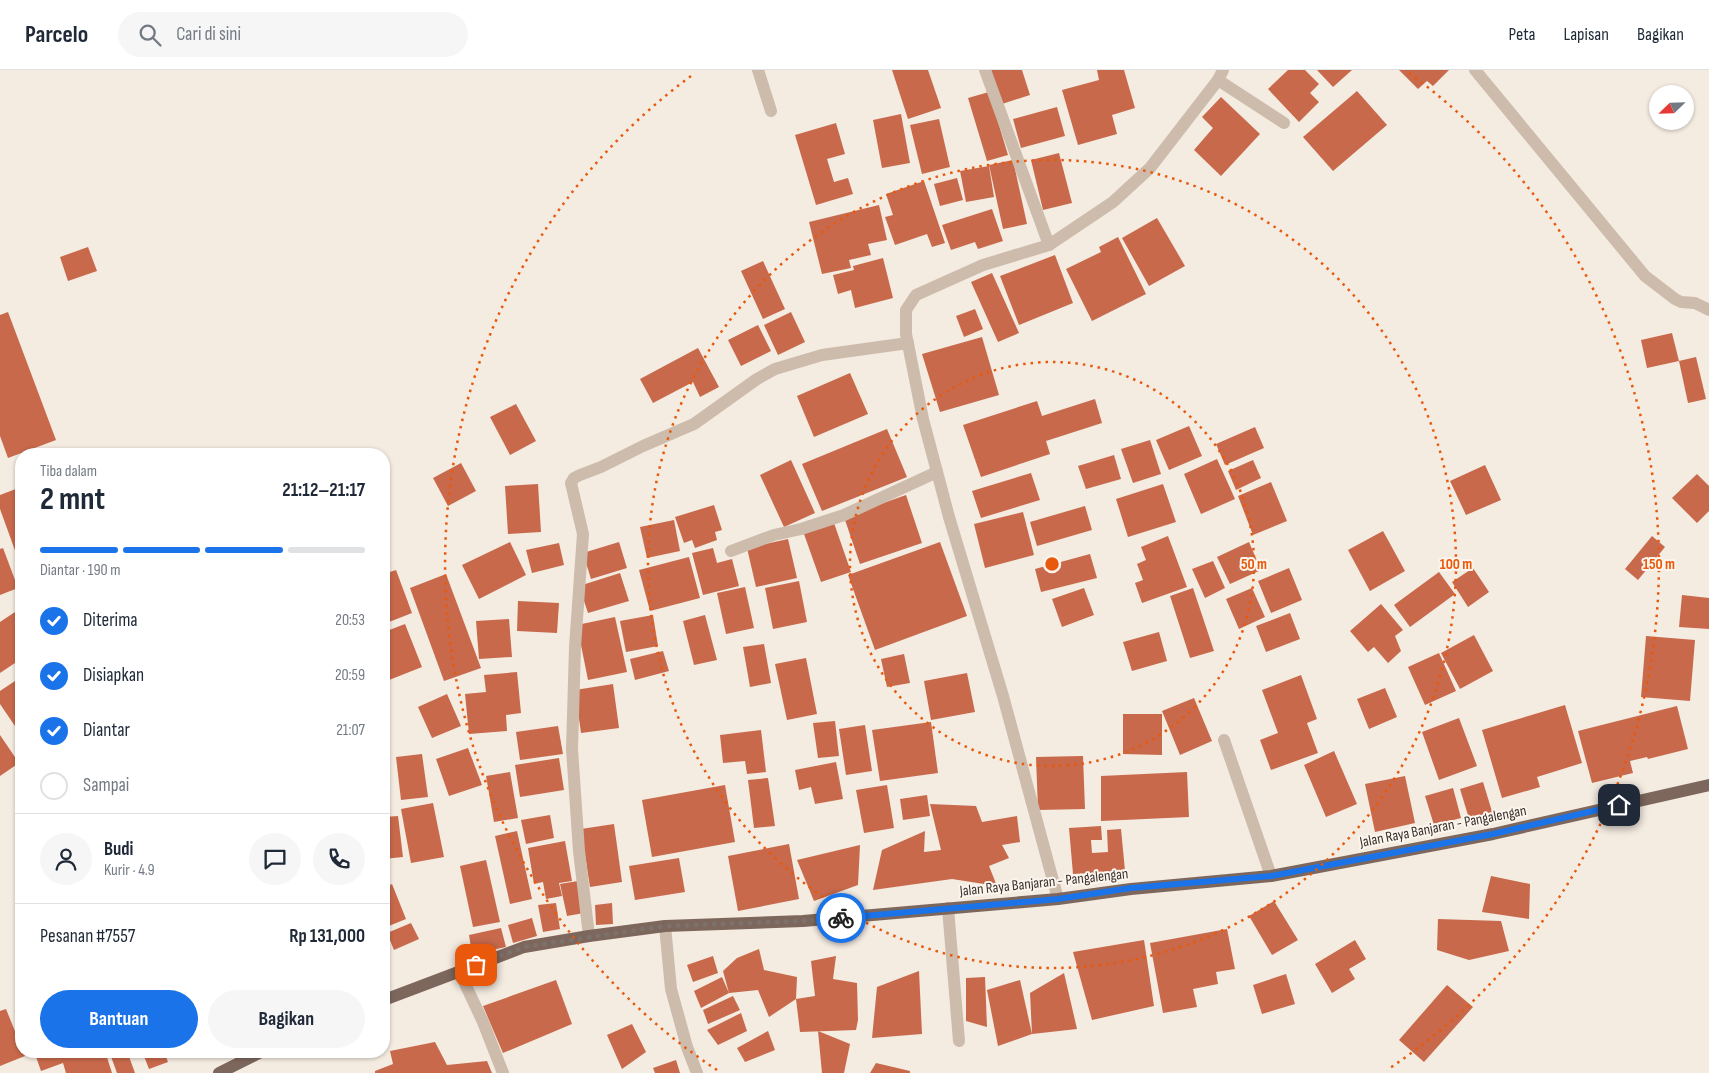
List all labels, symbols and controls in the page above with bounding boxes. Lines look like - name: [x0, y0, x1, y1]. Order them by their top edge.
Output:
- search box: [118, 12, 468, 57]
- text: Parcelo: [25, 20, 88, 49]
- icon: search: [136, 21, 164, 49]
- text: Cari di sini: [176, 23, 241, 46]
- text: Peta: [1508, 24, 1536, 45]
- text: Lapisan: [1564, 24, 1609, 45]
- text: Bagikan: [1637, 24, 1684, 45]
- north arrow: [1649, 85, 1694, 130]
- map controls: [1649, 85, 1694, 130]
- text: Tiba dalam: [40, 462, 97, 481]
- text: 21:12–21:17: [282, 479, 365, 502]
- text: 2 mnt: [40, 480, 105, 519]
- centre of rings: [1043, 555, 1061, 573]
- text: 50 m: [1241, 555, 1267, 574]
- text: 100 m: [1440, 555, 1472, 574]
- text: 150 m: [1643, 555, 1675, 574]
- text: Diantar · 190 m: [40, 561, 120, 580]
- icon: check: [40, 607, 68, 635]
- text: Diterima: [83, 609, 138, 632]
- text: 20:53: [335, 611, 365, 630]
- icon: check: [40, 662, 68, 690]
- text: Disiapkan: [83, 664, 144, 687]
- text: 20:59: [335, 666, 365, 685]
- icon: check: [40, 717, 68, 745]
- text: Diantar: [83, 719, 130, 742]
- text: 21:07: [336, 721, 365, 740]
- text: Sampai: [83, 774, 129, 797]
- pin: [1598, 784, 1640, 826]
- icon: home: [1605, 791, 1633, 819]
- street label: Jalan Raya Banjaran - Pangalengan: [1357, 801, 1528, 852]
- button: person: [40, 833, 92, 885]
- button: chat: [249, 833, 301, 885]
- button: phone: [313, 833, 365, 885]
- text: Budi: [104, 838, 133, 861]
- text: Kurir · 4.9: [104, 861, 155, 880]
- street label: Jalan Raya Banjaran - Pangalengan: [958, 864, 1129, 901]
- courier: [816, 893, 866, 943]
- icon: bike: [827, 904, 855, 932]
- text: Pesanan #7557: [40, 925, 135, 948]
- text: Rp 131,000: [289, 925, 365, 948]
- pin: [455, 944, 497, 986]
- icon: bag: [462, 951, 490, 979]
- button: Bantuan: [40, 990, 198, 1048]
- button: Bagikan: [208, 990, 365, 1048]

